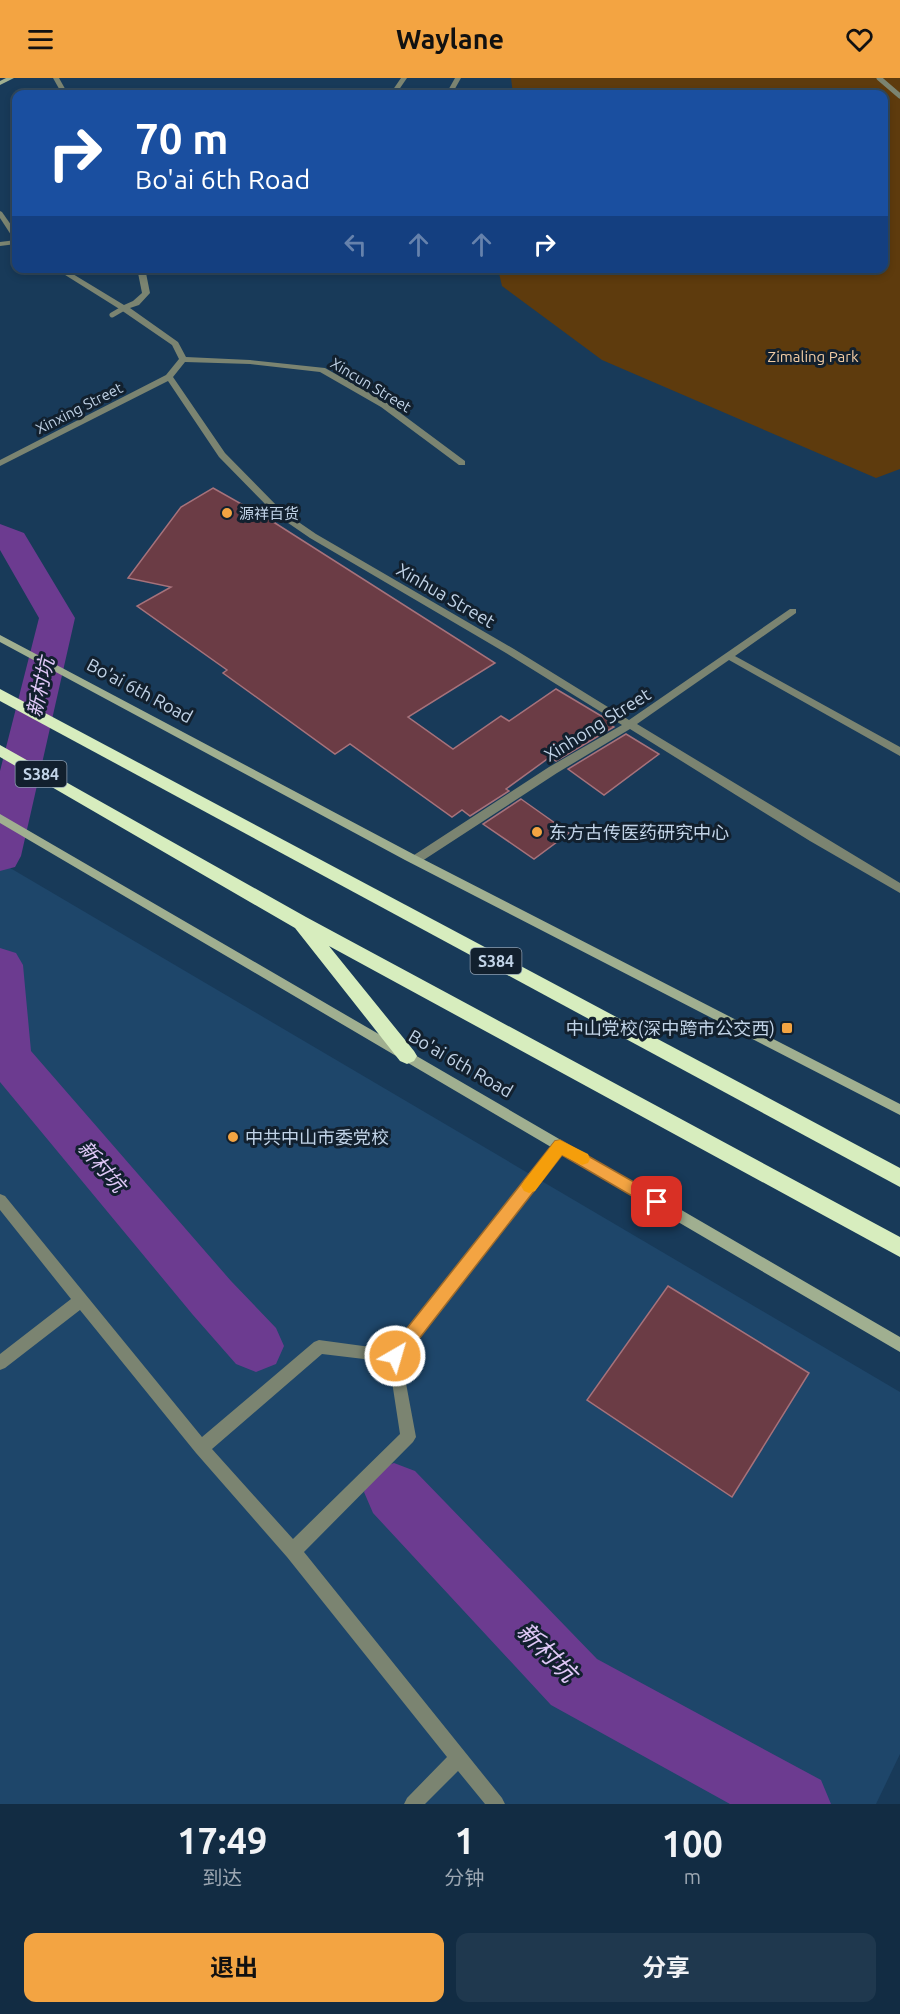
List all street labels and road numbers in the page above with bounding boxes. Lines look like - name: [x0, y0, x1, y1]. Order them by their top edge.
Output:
- street label: Xincun Street: [328, 354, 414, 416]
- street label: Xinxing Street: [33, 379, 125, 437]
- street label: Xinhua Street: [393, 559, 499, 631]
- street label: Bo'ai 6th Road: [84, 654, 196, 726]
- street label: Xinhong Street: [540, 683, 654, 765]
- road number: S384: [15, 761, 66, 787]
- road number: S384: [470, 948, 522, 974]
- street label: Bo'ai 6th Road: [405, 1025, 517, 1101]

